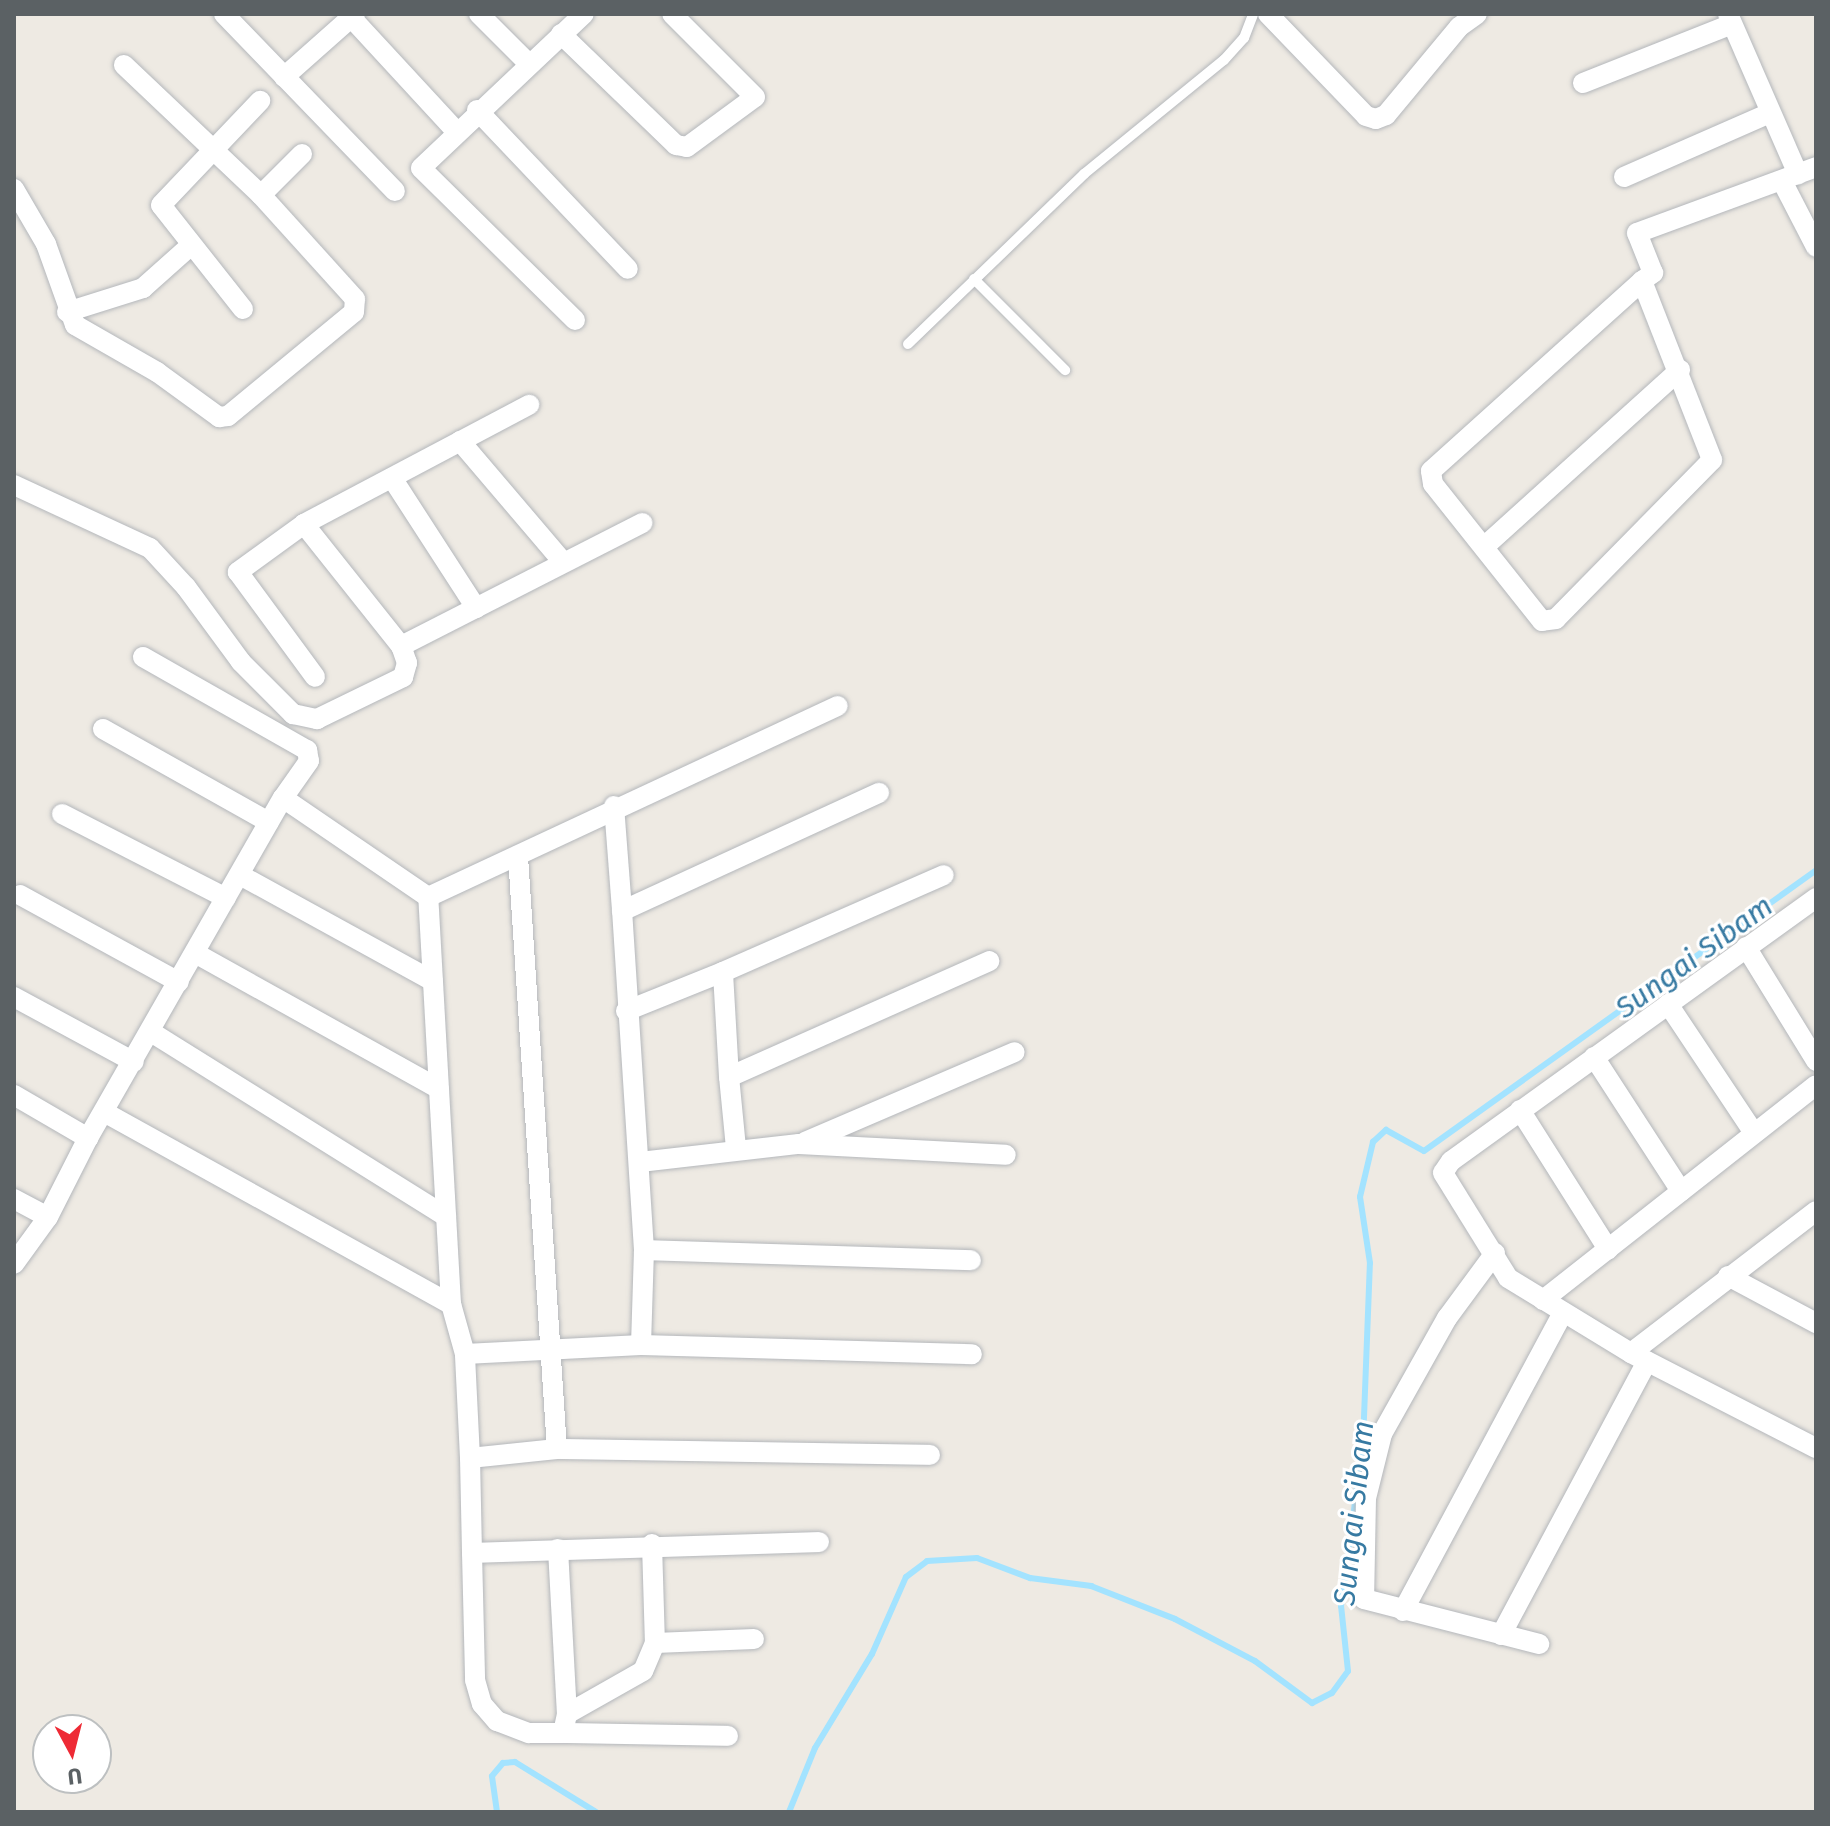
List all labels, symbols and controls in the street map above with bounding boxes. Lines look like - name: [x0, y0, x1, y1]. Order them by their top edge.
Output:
- water label: Sungai Sibam: [1608, 888, 1780, 1026]
- water label: Sungai Sibam: [1326, 1419, 1382, 1607]
- north arrow: [32, 1714, 112, 1794]
- text: U: [66, 1762, 84, 1791]

